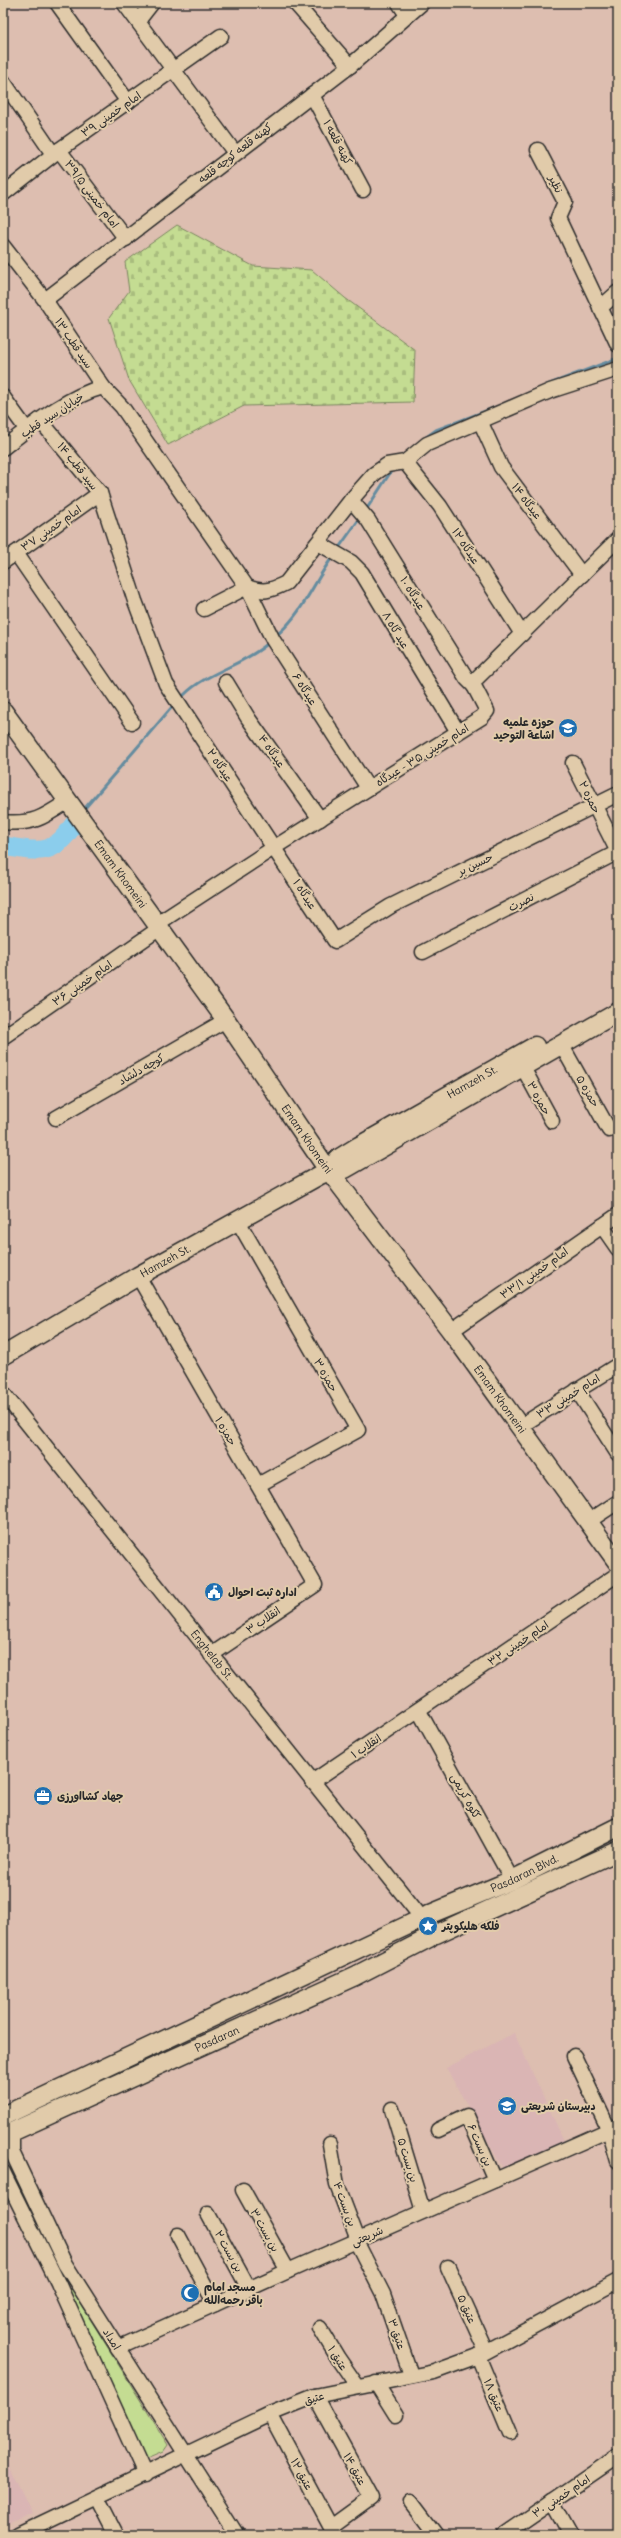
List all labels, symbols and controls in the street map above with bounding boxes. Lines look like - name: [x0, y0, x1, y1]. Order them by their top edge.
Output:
- street label: امام خمینی ۳۹: [78, 88, 145, 141]
- street label: کهنه قلعه ۱: [320, 117, 356, 167]
- street label: کهنه قلعه کوچه قلعه: [195, 120, 276, 187]
- street label: امام خمینی ۳۹/۵: [60, 157, 122, 232]
- street label: نظیر: [545, 172, 566, 195]
- street label: سید قطب ۱۳: [51, 315, 96, 372]
- street label: خیابان سید قطب: [18, 389, 87, 441]
- street label: سید قطب ۱۴: [54, 439, 102, 493]
- street label: عیدگاه ۱۴: [509, 480, 545, 522]
- street label: امام خمینی ۳۷: [18, 502, 85, 556]
- street label: عیدگاه ۱۲: [449, 525, 483, 567]
- street label: عیدگاه ۱۰: [397, 574, 429, 612]
- street label: عید گاه ۸: [379, 609, 413, 651]
- street label: عیدگاه ۶: [290, 670, 320, 708]
- place label: حوزه علمیه اشاعة التوحید: [493, 715, 554, 743]
- school or university icon: حوزه علمیه اشاعة التوحید: [557, 717, 579, 739]
- street label: امام خمینی ۳۵ - عیدگاه: [373, 721, 472, 791]
- street label: عیدگاه ۴: [256, 732, 289, 770]
- street label: عیدگاه ۲: [204, 746, 236, 784]
- street label: حمزه ۲: [576, 778, 604, 816]
- street label: Emam Khomeini: [91, 837, 150, 911]
- street label: حسین بر: [454, 849, 495, 880]
- street label: عیدگاه ۱: [290, 876, 320, 912]
- street label: نصرت: [506, 890, 536, 914]
- street label: امام خمینی ۳۶: [49, 957, 116, 1010]
- street label: کوچه دلشاد: [116, 1050, 167, 1089]
- street label: Hamzeh St.: [444, 1062, 500, 1102]
- street label: حمزه ۵: [573, 1072, 603, 1110]
- street label: حمزه ۳: [524, 1079, 554, 1117]
- street label: Emam Khomeini: [278, 1102, 336, 1176]
- street label: Hamzeh St.: [137, 1241, 193, 1281]
- street label: امام خمینی ۳۳/۱: [497, 1244, 572, 1303]
- street label: حمزه ۳: [311, 1356, 341, 1394]
- street label: Emam Khomeini: [471, 1362, 529, 1436]
- street label: امام خمینی ۳۳: [534, 1371, 603, 1423]
- street label: حمزه ۱: [212, 1414, 240, 1448]
- public building icon: اداره ثبت احوال: [203, 1581, 225, 1603]
- place label: اداره ثبت احوال: [228, 1585, 297, 1600]
- street label: انقلاب ۳: [243, 1603, 284, 1637]
- street label: امام خمینی ۳۲: [485, 1617, 552, 1670]
- street label: Enghelab St.: [188, 1627, 236, 1683]
- street label: انقلاب ۱: [348, 1731, 384, 1762]
- street label: ککوه کریمی: [447, 1771, 484, 1822]
- office icon: جهاد کشااورزی: [32, 1785, 54, 1807]
- place label: جهاد کشااورزی: [57, 1789, 123, 1803]
- street label: Pasdaran Blvd.: [488, 1851, 561, 1895]
- place icon: فلکه هلیکوپتر: [417, 1915, 439, 1937]
- place label: فلکه هلیکوپتر: [441, 1919, 499, 1934]
- street label: Pasdaran: [192, 2023, 241, 2055]
- school or university icon: دبیرستان شریعتی: [496, 2095, 518, 2117]
- place label: دبیرستان شریعتی: [521, 2099, 596, 2114]
- street label: بن بست ۶: [464, 2122, 496, 2169]
- street label: بن بست ۵: [394, 2136, 421, 2184]
- street label: بن بست ۴: [329, 2180, 360, 2229]
- street label: بن بست ۳: [247, 2206, 283, 2255]
- street label: شریعتی: [349, 2223, 386, 2250]
- street label: بن بست ۲: [211, 2228, 246, 2275]
- place label: مسجد امام باقر رحمه‌الله: [204, 2280, 263, 2307]
- mosque icon: مسجد امام باقر رحمه‌الله: [179, 2282, 201, 2304]
- street label: عتیق ۵: [454, 2292, 480, 2326]
- street label: عتیق ۳: [385, 2317, 409, 2351]
- street label: امداد: [100, 2326, 124, 2352]
- street label: عتیق ۱: [325, 2343, 351, 2373]
- street label: عتیق ۱۸: [481, 2376, 507, 2414]
- street label: عتیق: [302, 2388, 326, 2408]
- street label: عتیق ۱۴: [340, 2450, 370, 2488]
- street label: عتیق ۱۲: [288, 2456, 316, 2492]
- street label: امام خمینی ۳۰: [529, 2472, 594, 2522]

